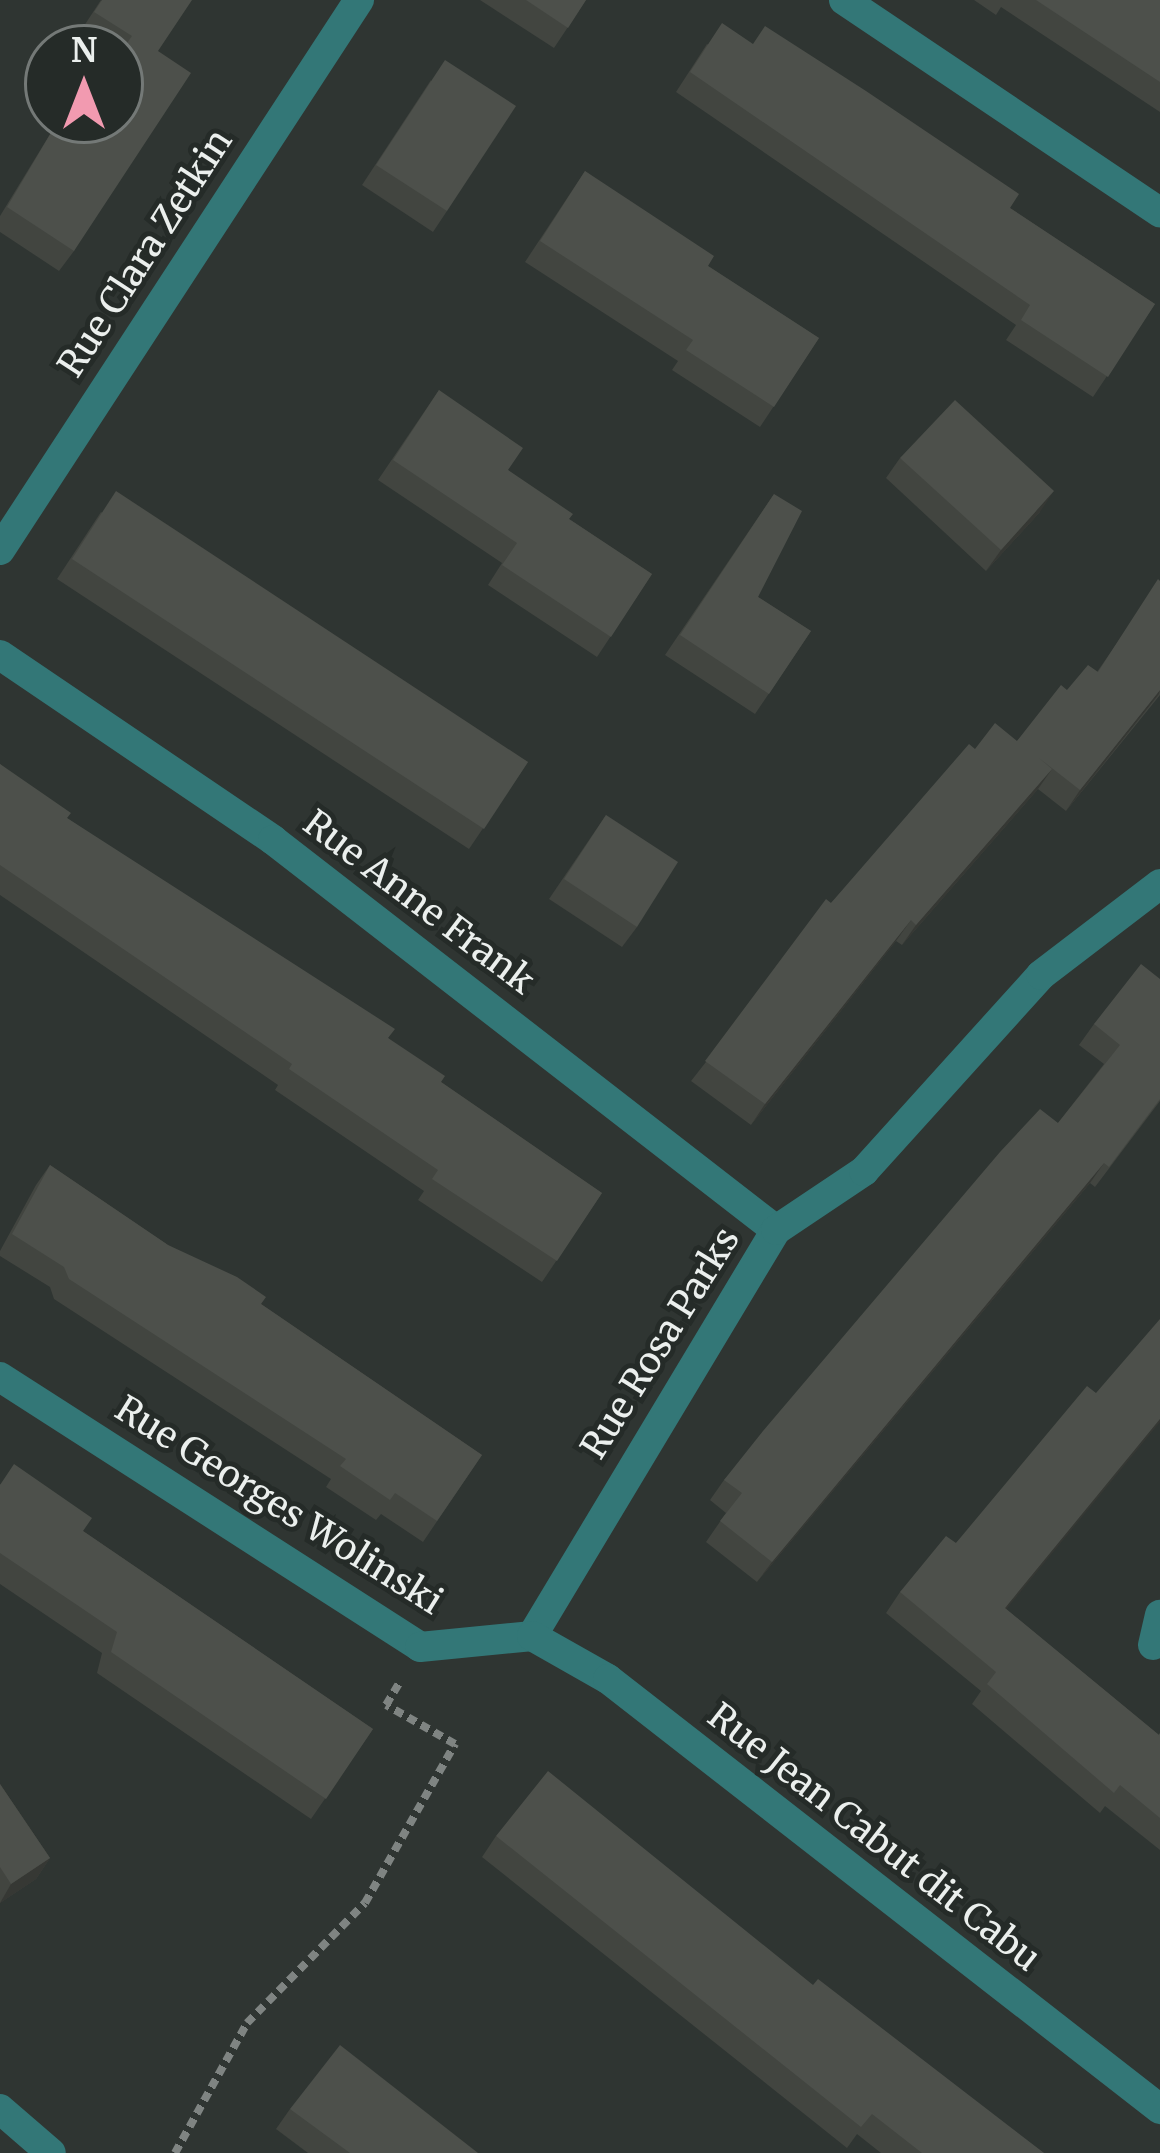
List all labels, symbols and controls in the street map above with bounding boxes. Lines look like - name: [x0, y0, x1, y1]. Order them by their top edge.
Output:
- north arrow: [24, 24, 144, 144]
- text: N: [71, 30, 97, 71]
- street label: Rue Clara Zetkin: [49, 121, 241, 385]
- street label: Rue Anne Frank: [295, 801, 543, 1003]
- street label: Rue Rosa Parks: [572, 1220, 748, 1466]
- street label: Rue Georges Wolinski: [108, 1387, 450, 1623]
- street label: Rue Jean Cabut dit Cabu: [700, 1694, 1048, 1980]

